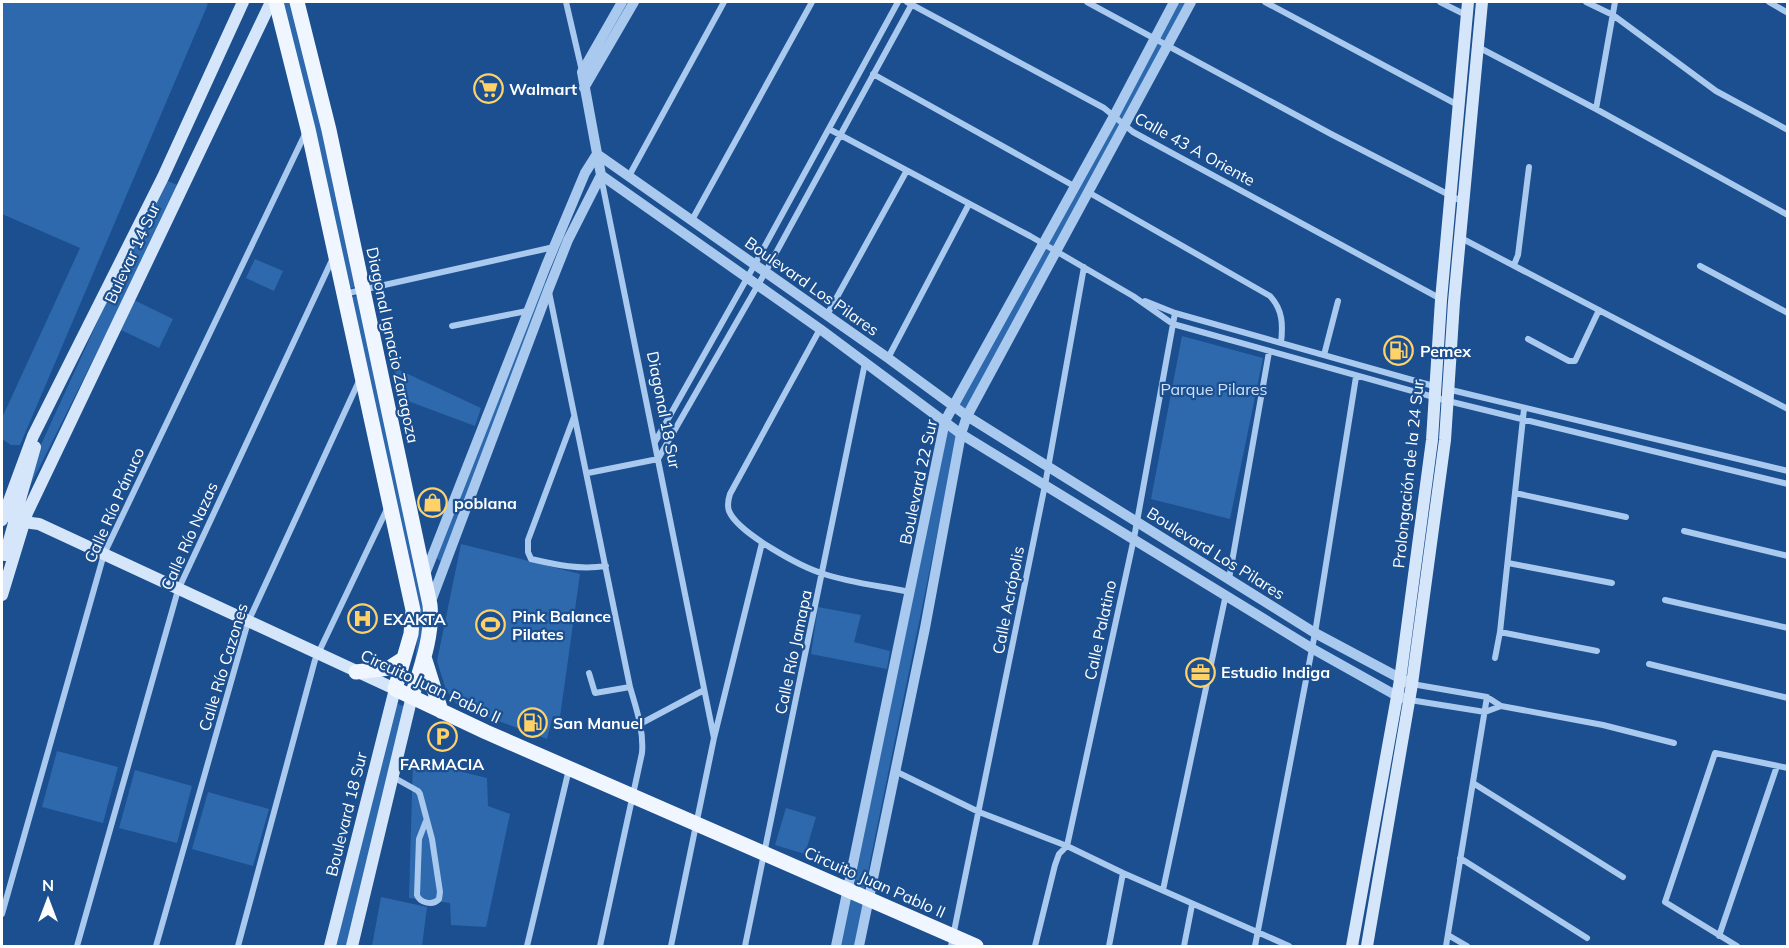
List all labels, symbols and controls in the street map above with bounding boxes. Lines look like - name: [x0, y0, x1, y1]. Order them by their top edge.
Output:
- supermarket icon: Walmart: [472, 73, 504, 105]
- place label: Walmart: [509, 79, 577, 99]
- street label: Calle 43 A Oriente: [1131, 108, 1259, 190]
- street label: Bulevar 14 Sur: [100, 199, 164, 307]
- street label: Boulevard Los Pilares: [741, 232, 883, 340]
- street label: Diagonal Ignacio Zaragoza: [362, 245, 424, 445]
- fuel station icon: Pemex: [1383, 335, 1415, 367]
- place label: Pemex: [1420, 341, 1471, 361]
- street label: Diagonal 18 Sur: [643, 349, 685, 471]
- park label: Parque Pilares: [1160, 379, 1268, 399]
- street label: Prolongación de la 24 Sur: [1388, 379, 1428, 569]
- street label: Boulevard 22 Sur: [895, 417, 941, 546]
- street label: Calle Río Pánuco: [80, 444, 148, 566]
- street label: Calle Río Nazas: [156, 479, 222, 593]
- shop icon: poblana: [417, 487, 449, 519]
- place label: poblana: [454, 493, 517, 513]
- street label: Boulevard Los Pilares: [1143, 502, 1289, 604]
- street label: Calle Acrópolis: [988, 544, 1028, 656]
- street label: Calle Palatino: [1080, 578, 1120, 682]
- street label: Calle Río Jamapa: [770, 588, 816, 716]
- street label: Calle Río Cazones: [194, 601, 252, 733]
- hospital icon: EXAKTA: [346, 603, 378, 635]
- place label: Pink Balance Pilates: [512, 606, 611, 644]
- place label: EXAKTA: [383, 609, 446, 629]
- sports icon: Pink Balance Pilates: [475, 609, 507, 641]
- street label: Circuito Juan Pablo II: [358, 645, 504, 727]
- office icon: Estudio Indiga: [1184, 656, 1216, 688]
- place label: Estudio Indiga: [1221, 662, 1330, 682]
- fuel station icon: San Manuel: [516, 707, 548, 739]
- place label: San Manuel: [553, 713, 643, 733]
- parking icon: FARMACIA: [426, 720, 458, 752]
- street label: Boulevard 18 Sur: [321, 750, 371, 878]
- place label: FARMACIA: [400, 754, 484, 774]
- street label: Circuito Juan Pablo II: [801, 842, 949, 922]
- north arrow: [18, 870, 78, 930]
- text: N: [42, 875, 54, 895]

